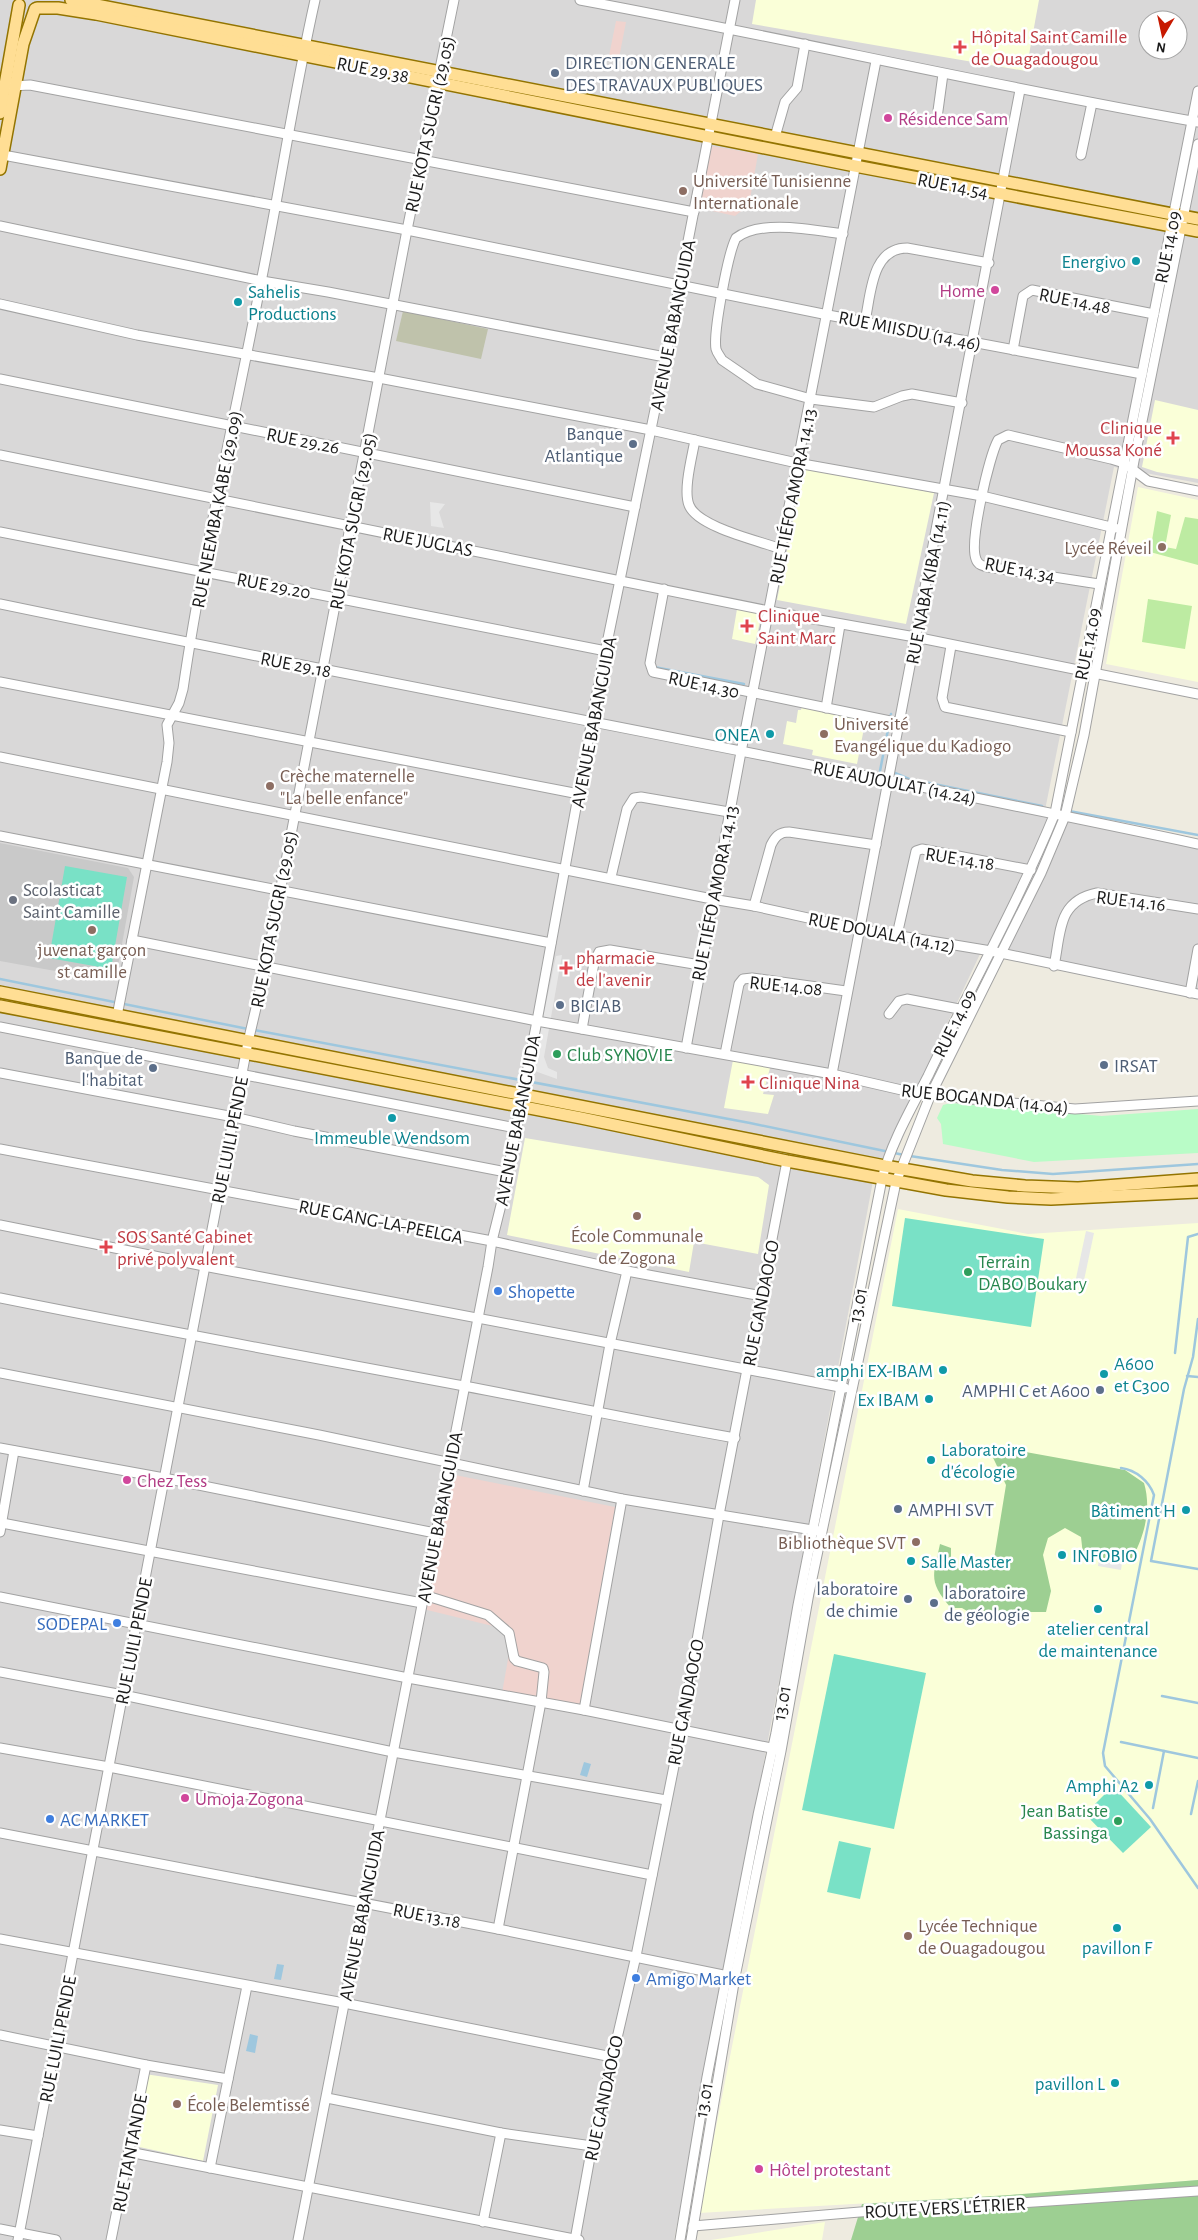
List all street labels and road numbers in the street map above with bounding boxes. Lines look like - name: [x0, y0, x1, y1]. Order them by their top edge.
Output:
- street label: RUE KOTA SUGRI (29.05): [402, 34, 458, 214]
- street label: RUE 29.38: [335, 54, 410, 87]
- street label: RUE 14.54: [916, 170, 990, 203]
- street label: RUE 14.09: [1152, 209, 1185, 285]
- street label: AVENUE BABANGUIDA: [648, 238, 699, 413]
- street label: RUE 14.48: [1037, 285, 1112, 318]
- street label: RUE MIISDU (14.46): [837, 308, 983, 355]
- street label: RUE TIÉFO AMORA 14.13: [765, 407, 820, 586]
- street label: RUE NEEMBA KABE (29.09): [189, 409, 246, 610]
- street label: RUE 29.26: [265, 425, 341, 458]
- street label: RUE KOTA SUGRI (29.05): [327, 431, 380, 612]
- street label: RUE NABA KIBA (14.11): [903, 499, 954, 666]
- street label: RUE JUGLAS: [381, 524, 474, 561]
- street label: RUE 14.34: [983, 554, 1057, 587]
- street label: RUE 29.20: [235, 570, 312, 603]
- street label: RUE 14.09: [1072, 606, 1105, 682]
- street label: AVENUE BABANGUIDA: [569, 635, 620, 810]
- street label: RUE 29.18: [259, 649, 333, 682]
- street label: RUE 14.30: [666, 669, 741, 702]
- street label: RUE AUJOULAT (14.24): [812, 758, 978, 809]
- street label: RUE TIÉFO AMORA 14.13: [687, 804, 742, 983]
- street label: RUE KOTA SUGRI (29.05): [248, 829, 301, 1010]
- street label: RUE 14.18: [924, 845, 996, 874]
- street label: RUE 14.16: [1095, 888, 1167, 915]
- street label: RUE DOUALA (14.12): [806, 910, 957, 957]
- street label: RUE 14.08: [748, 973, 823, 1000]
- street label: RUE 14.09: [930, 987, 980, 1061]
- street label: AVENUE BABANGUIDA: [493, 1033, 544, 1208]
- street label: RUE LUILI PENDE: [209, 1075, 252, 1205]
- street label: RUE BOGANDA (14.04): [900, 1081, 1070, 1118]
- street label: RUE GANG-LA-PEELGA: [297, 1197, 465, 1248]
- street label: RUE GANDAOGO: [740, 1239, 783, 1368]
- street label: 13.01: [846, 1286, 871, 1324]
- street label: AVENUE BABANGUIDA: [415, 1430, 466, 1605]
- street label: RUE LUILI PENDE: [113, 1576, 156, 1706]
- street label: RUE GANDAOGO: [665, 1638, 708, 1767]
- street label: 13.01: [770, 1684, 795, 1722]
- street label: AVENUE BABANGUIDA: [337, 1828, 388, 2003]
- street label: RUE 13.18: [391, 1901, 462, 1932]
- street label: RUE LUILI PENDE: [37, 1974, 80, 2104]
- street label: RUE GANDAOGO: [582, 2034, 627, 2163]
- street label: 13.01: [692, 2081, 717, 2119]
- street label: RUE TANTANDE: [110, 2093, 151, 2214]
- street label: ROUTE VERS L'ÉTRIER: [864, 2193, 1026, 2222]

